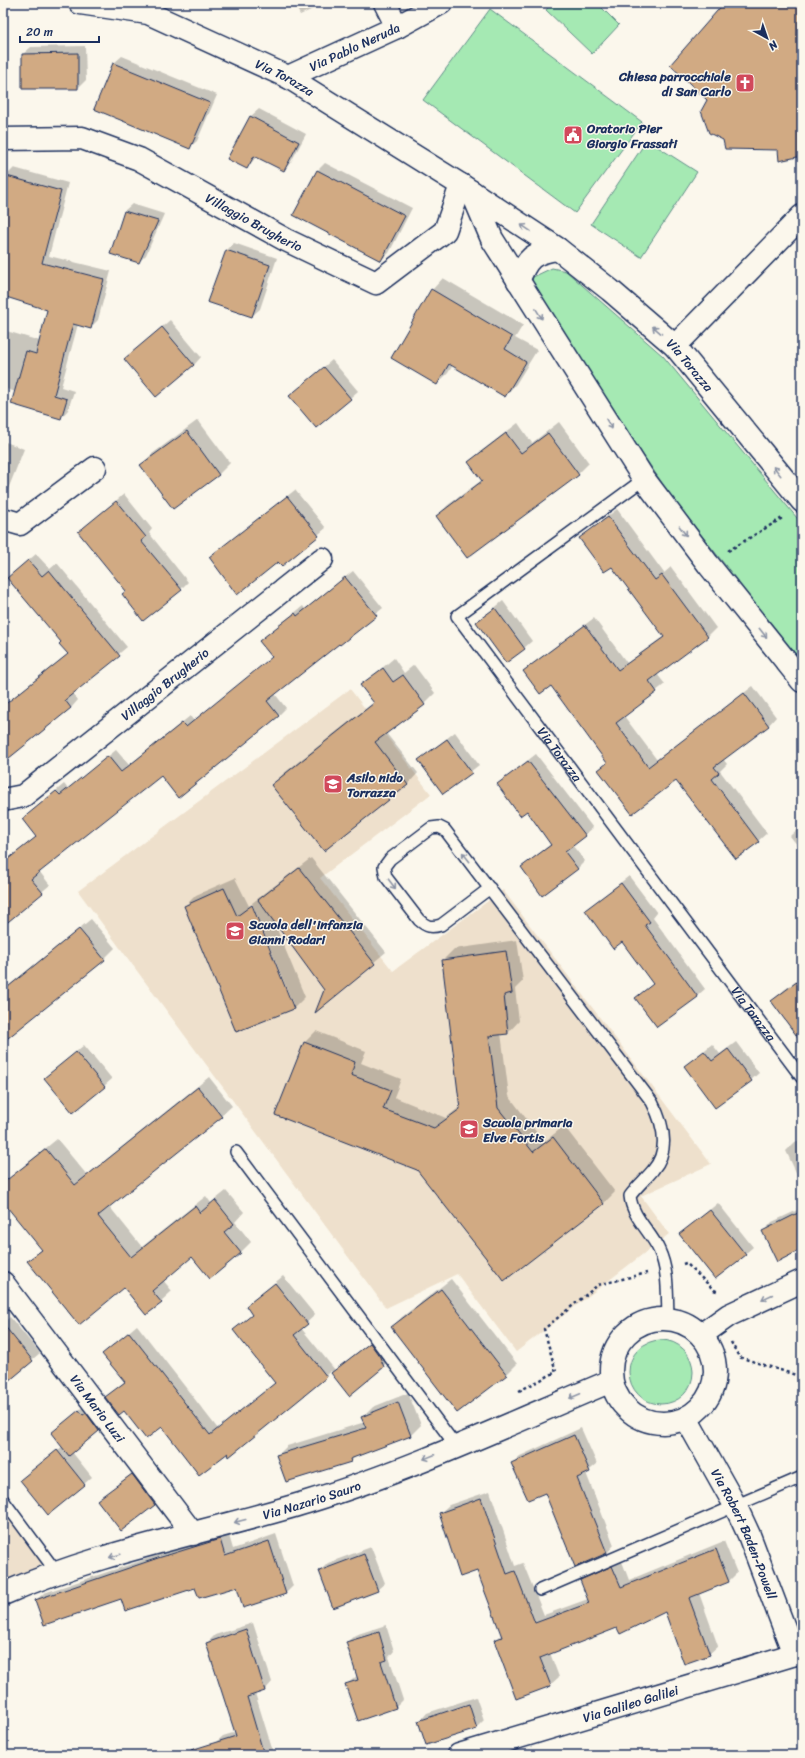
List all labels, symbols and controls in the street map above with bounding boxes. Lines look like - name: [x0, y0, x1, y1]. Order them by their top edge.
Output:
- street label: Via Pablo Neruda: [305, 16, 404, 78]
- scale bar: [20, 18, 99, 44]
- north arrow: [747, 18, 787, 58]
- text: 20 m: [26, 21, 53, 43]
- text: N: [764, 35, 783, 55]
- street label: Via Torazza: [251, 53, 319, 103]
- place label: Chiesa parrocchiale di San Carlo: [618, 65, 731, 103]
- church icon: Chiesa parrocchiale di San Carlo: [734, 72, 756, 94]
- place label: Oratorio Pier Giorgio Frassati: [586, 117, 678, 155]
- public building icon: Oratorio Pier Giorgio Frassati: [562, 124, 584, 146]
- street label: Villaggio Brugherio: [201, 187, 307, 258]
- one-way arrow: [521, 224, 532, 232]
- one-way arrow: [535, 308, 543, 319]
- one-way arrow: [651, 325, 662, 334]
- street label: Via Torazza: [661, 332, 719, 397]
- one-way arrow: [605, 418, 613, 430]
- one-way arrow: [773, 465, 782, 476]
- one-way arrow: [678, 525, 687, 536]
- one-way arrow: [759, 627, 768, 638]
- street label: Villaggio Brugherio: [115, 641, 215, 727]
- street label: Via Torazza: [531, 722, 588, 787]
- place label: Asilo nido Torrazza: [346, 766, 403, 804]
- school or university icon: Asilo nido Torrazza: [322, 773, 344, 795]
- one-way arrow: [462, 851, 471, 862]
- one-way arrow: [388, 879, 396, 890]
- place label: Scuola dell'infanzia Gianni Rodari: [248, 913, 363, 951]
- school or university icon: Scuola dell'infanzia Gianni Rodari: [224, 920, 246, 942]
- street label: Via Torazza: [725, 981, 782, 1047]
- place label: Scuola primaria Elve Fortis: [482, 1111, 573, 1149]
- school or university icon: Scuola primaria Elve Fortis: [458, 1118, 480, 1140]
- one-way arrow: [761, 1294, 773, 1301]
- street label: Via Mario Luzi: [64, 1369, 131, 1448]
- one-way arrow: [569, 1393, 581, 1400]
- one-way arrow: [424, 1454, 436, 1461]
- street label: Via Robert Baden-Powell: [705, 1464, 783, 1603]
- street label: Via Nazario Sauro: [260, 1474, 365, 1526]
- one-way arrow: [234, 1518, 247, 1525]
- one-way arrow: [108, 1553, 121, 1560]
- street label: Via Galileo Galilei: [580, 1679, 682, 1729]

